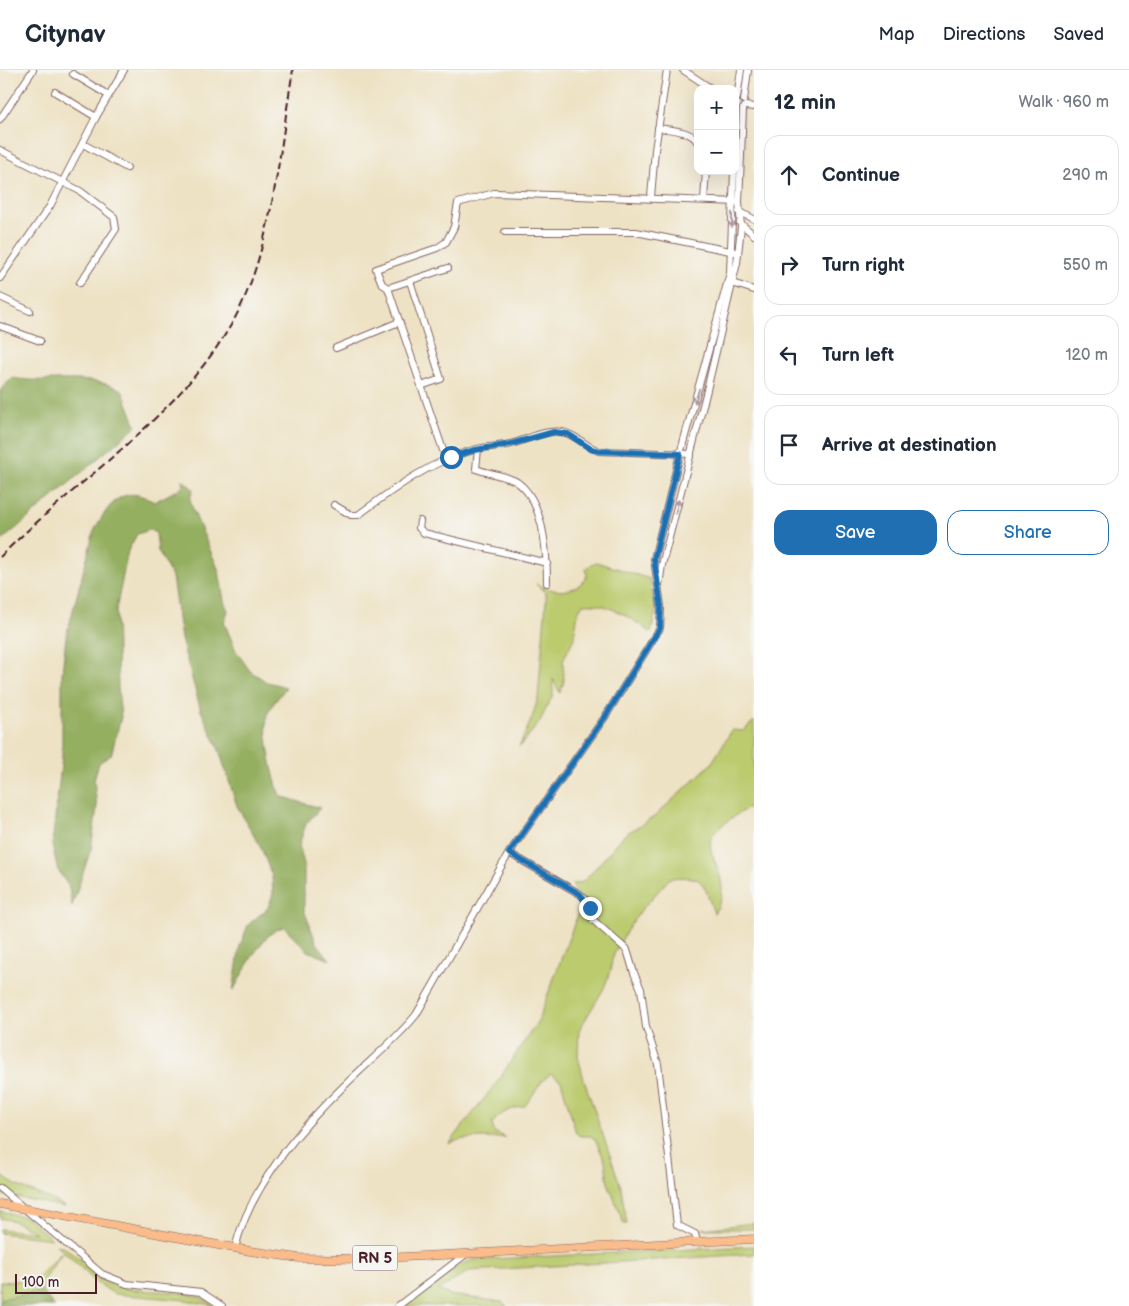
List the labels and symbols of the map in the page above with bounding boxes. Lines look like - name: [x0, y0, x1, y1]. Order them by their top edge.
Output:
- one-way arrow: [727, 212, 737, 228]
- one-way arrow: [692, 387, 702, 403]
- route start: [440, 446, 463, 469]
- one-way arrow: [673, 500, 683, 516]
- route end: [579, 897, 602, 920]
- road number: RN 5: [352, 1246, 398, 1270]
- scale bar: [15, 1271, 98, 1294]

